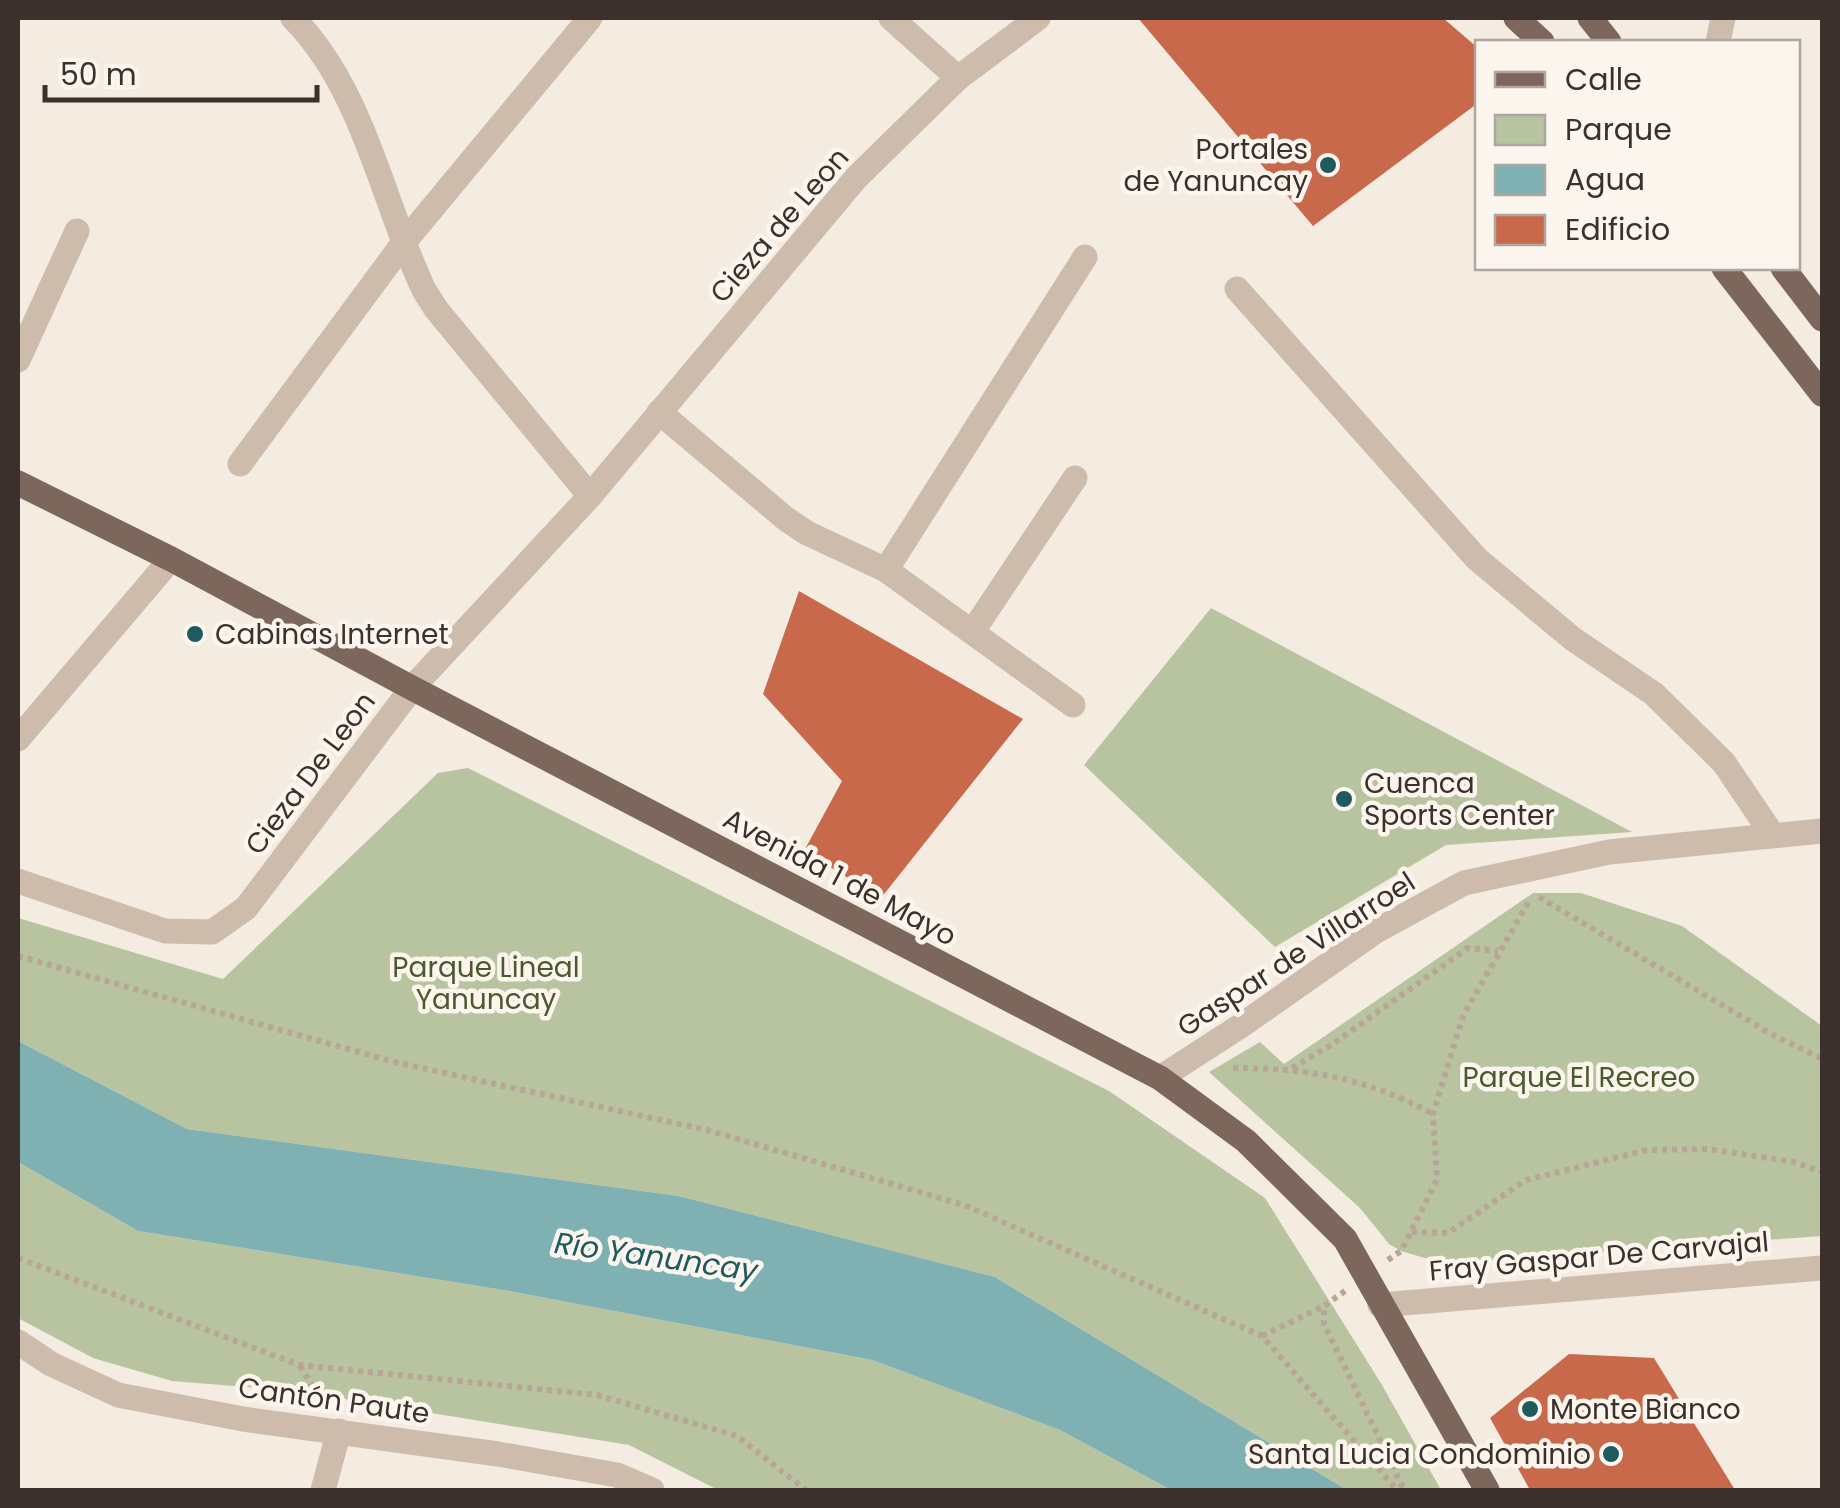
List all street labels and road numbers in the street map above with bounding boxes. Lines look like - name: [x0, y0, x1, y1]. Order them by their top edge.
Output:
- street label: Cieza de Leon: [701, 139, 858, 311]
- street label: Cieza De Leon: [236, 684, 385, 863]
- street label: Avenida 1 de Mayo: [716, 799, 963, 955]
- street label: Gaspar de Villarroel: [1170, 863, 1423, 1046]
- street label: Fray Gaspar De Carvajal: [1428, 1222, 1771, 1291]
- street label: Cantón Paute: [236, 1368, 432, 1433]

